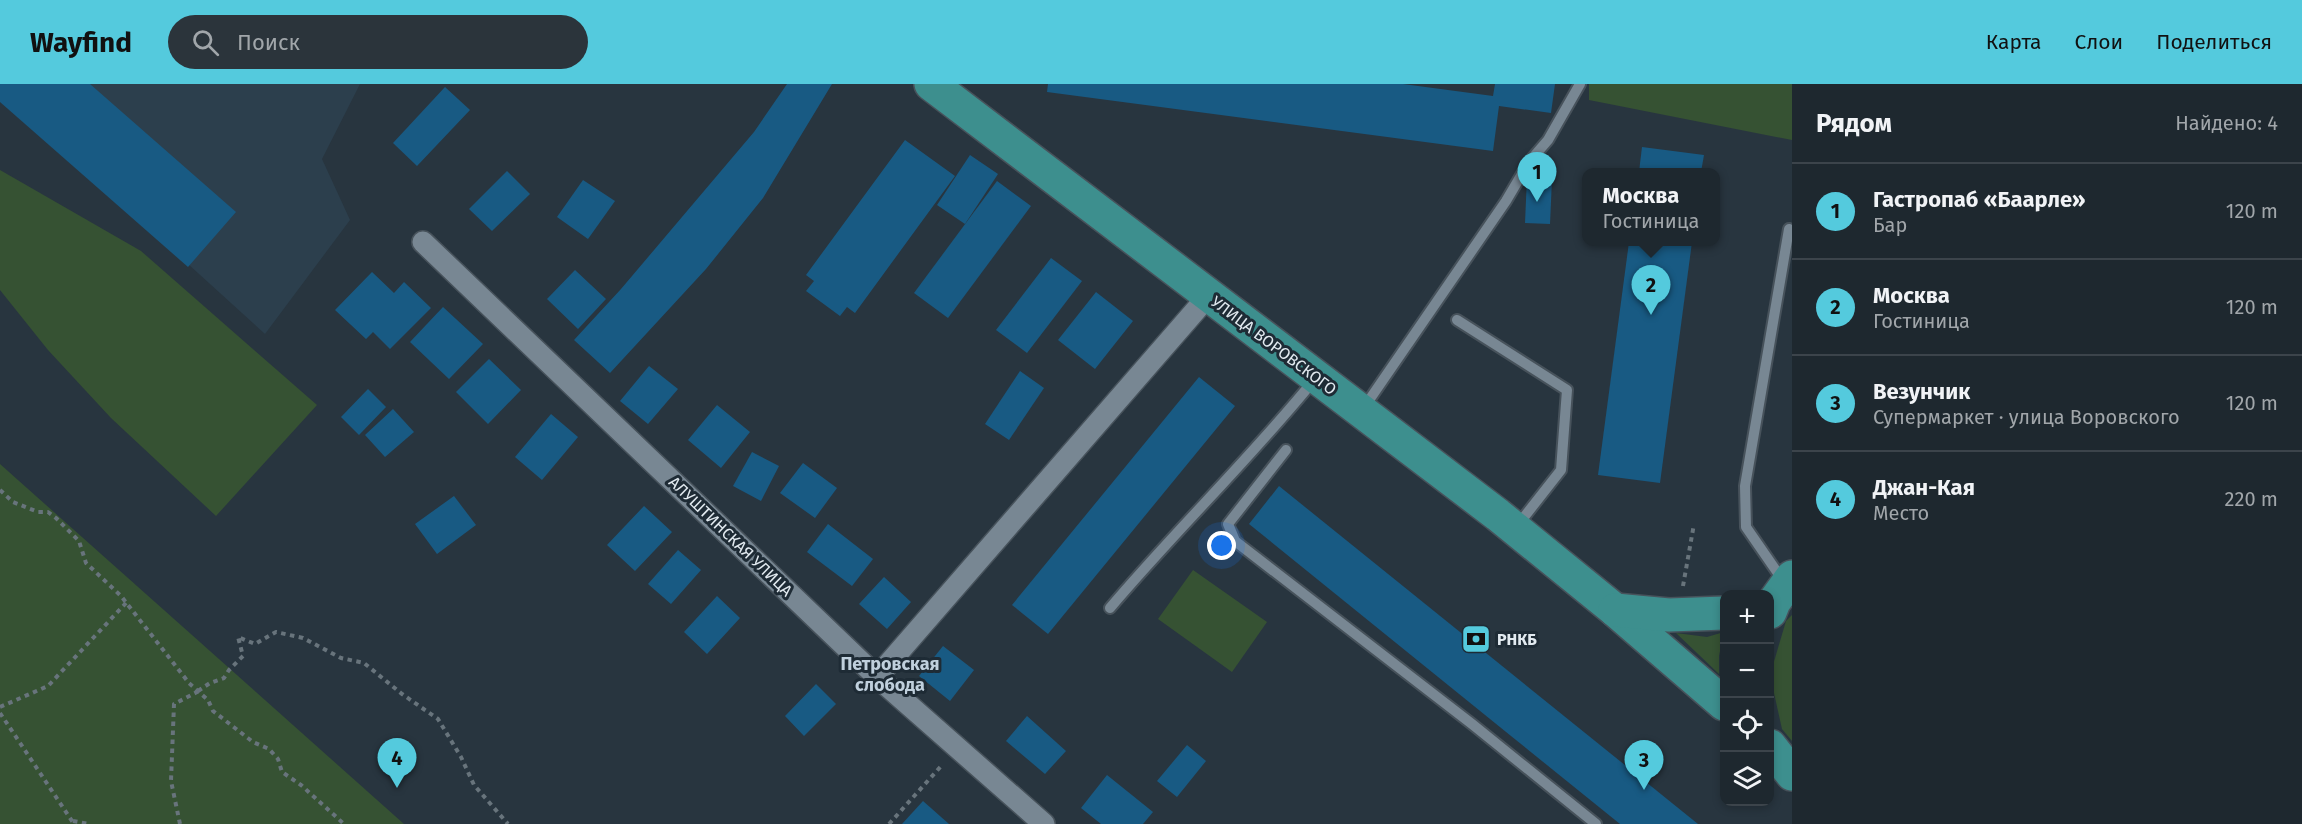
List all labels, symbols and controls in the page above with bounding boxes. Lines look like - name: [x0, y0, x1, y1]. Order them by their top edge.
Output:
- search box: [168, 15, 588, 69]
- text: Wayfind: [30, 26, 132, 59]
- icon: search: [189, 26, 222, 59]
- text: Поиск: [237, 29, 300, 56]
- text: Карта: [1986, 29, 2042, 55]
- text: Слои: [2075, 29, 2123, 55]
- text: Поделиться: [2156, 29, 2272, 55]
- text: Рядом: [1816, 108, 1892, 139]
- text: Найдено: 4: [2175, 111, 2278, 135]
- pin: 1: [1518, 152, 1556, 202]
- popup: [1582, 168, 1720, 246]
- text: Москва: [1603, 182, 1679, 209]
- text: Гастропаб «Баарле»: [1873, 186, 2086, 213]
- text: 1: [1831, 199, 1840, 223]
- text: 120 m: [2226, 199, 2278, 223]
- text: Гостиница: [1603, 209, 1699, 233]
- text: Бар: [1873, 213, 1907, 237]
- pin: 2: [1632, 266, 1670, 315]
- text: Москва: [1873, 282, 1950, 309]
- street label: УЛИЦА ВОРОВСКОГО: [1207, 292, 1340, 399]
- text: 2: [1830, 295, 1841, 319]
- text: 120 m: [2226, 295, 2278, 319]
- text: Гостиница: [1873, 309, 1970, 333]
- text: Везунчик: [1873, 378, 1970, 405]
- text: 3: [1830, 391, 1841, 415]
- text: 120 m: [2226, 391, 2278, 415]
- text: Супермаркет · улица Воровского: [1873, 405, 2180, 429]
- street label: АЛУШТИНСКАЯ УЛИЦА: [665, 472, 797, 601]
- text: Джан-Кая: [1873, 474, 1975, 501]
- text: 4: [1830, 487, 1841, 511]
- text: 220 m: [2225, 487, 2278, 511]
- text: Место: [1873, 501, 1929, 525]
- your location: [1207, 531, 1236, 560]
- map controls: [1720, 590, 1774, 806]
- button: +: [1720, 590, 1774, 644]
- bank icon: РНКБ: [1460, 623, 1492, 655]
- place label: РНКБ: [1497, 630, 1537, 649]
- button: −: [1720, 644, 1774, 698]
- district label: Петровская слобода: [840, 653, 940, 696]
- button: locate: [1720, 698, 1774, 752]
- pin: 4: [378, 738, 416, 788]
- pin: 3: [1624, 740, 1664, 790]
- button: layers: [1720, 752, 1774, 806]

